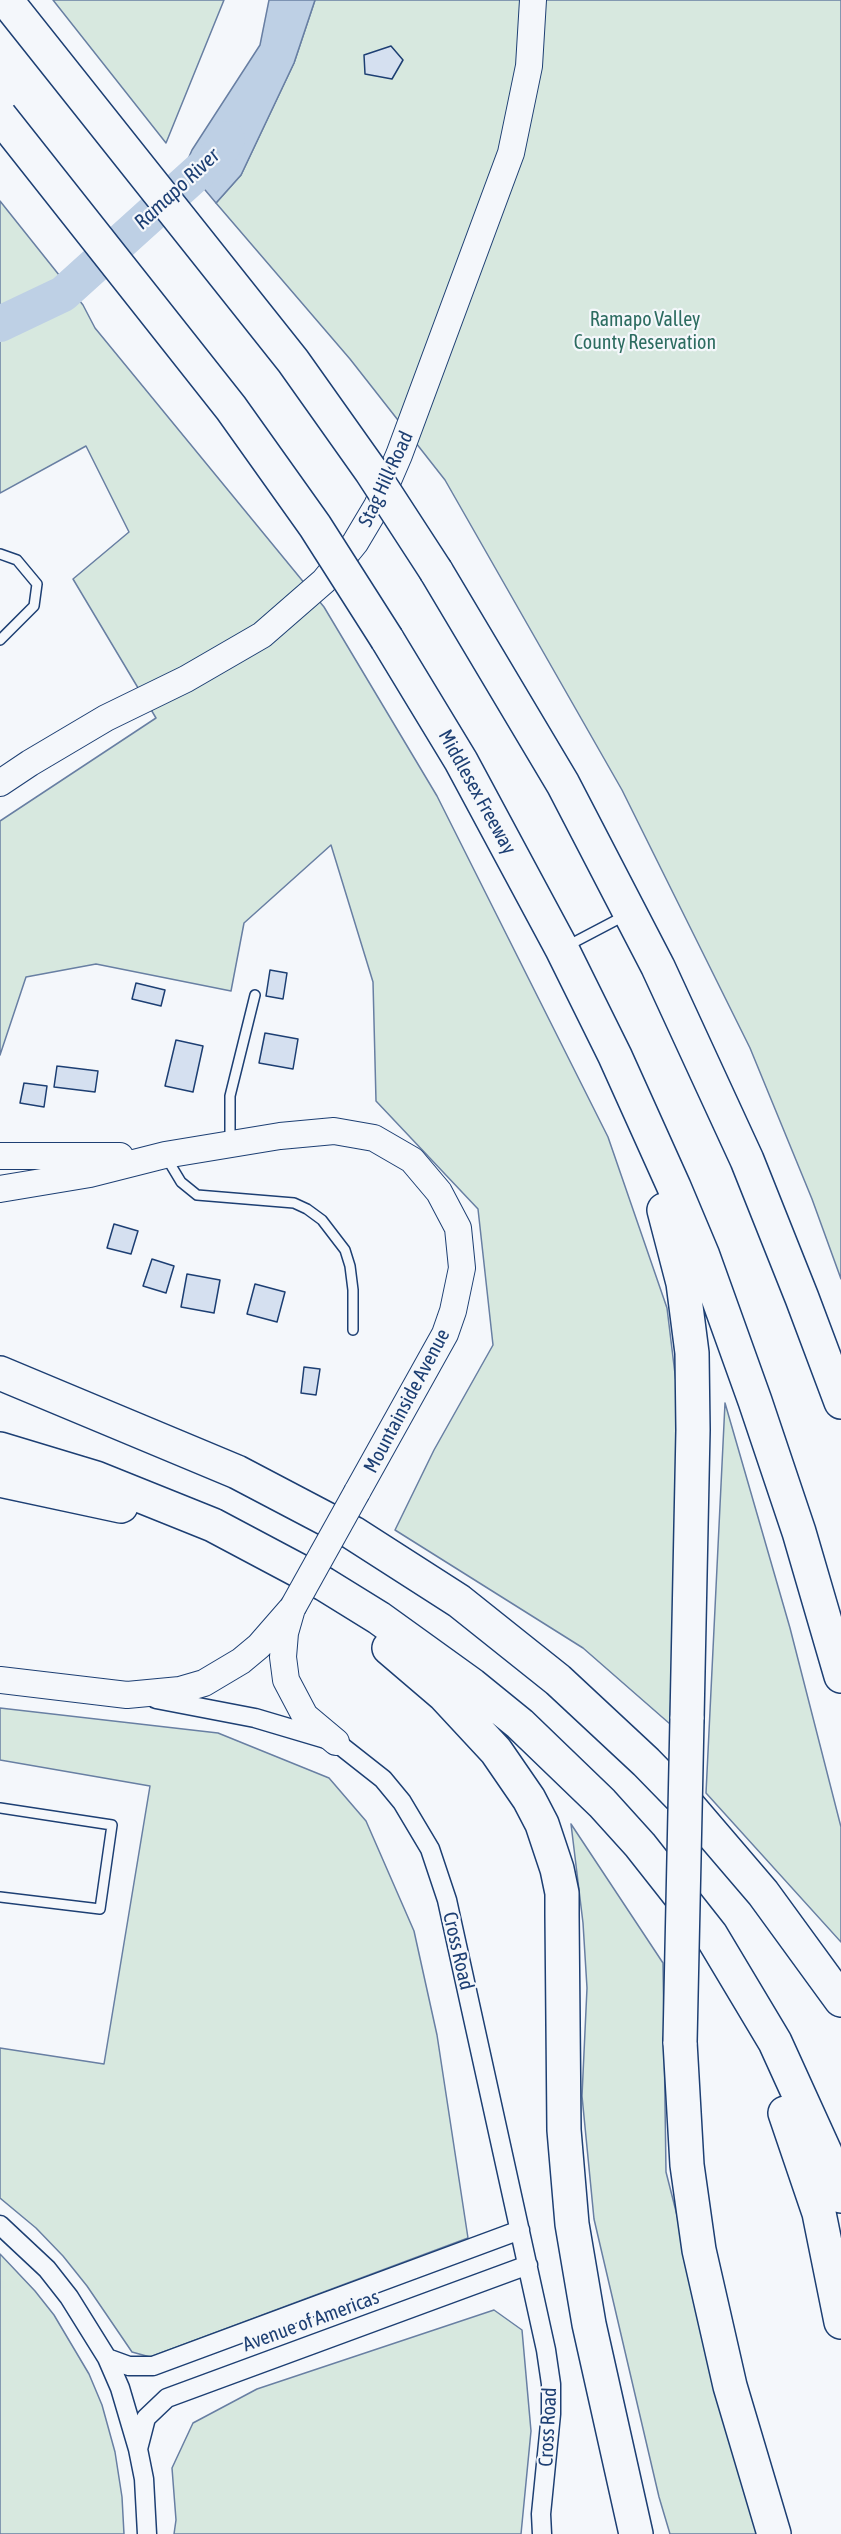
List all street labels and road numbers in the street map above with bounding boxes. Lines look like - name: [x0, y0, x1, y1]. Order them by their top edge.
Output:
- street label: Stag Hill Road: [353, 427, 419, 531]
- street label: Middlesex Freeway: [433, 726, 521, 858]
- street label: Mountainside Avenue: [359, 1325, 455, 1477]
- street label: Cross Road: [437, 1910, 479, 1992]
- street label: Avenue of Americas: [240, 2285, 382, 2357]
- street label: Cross Road: [534, 2387, 562, 2467]

